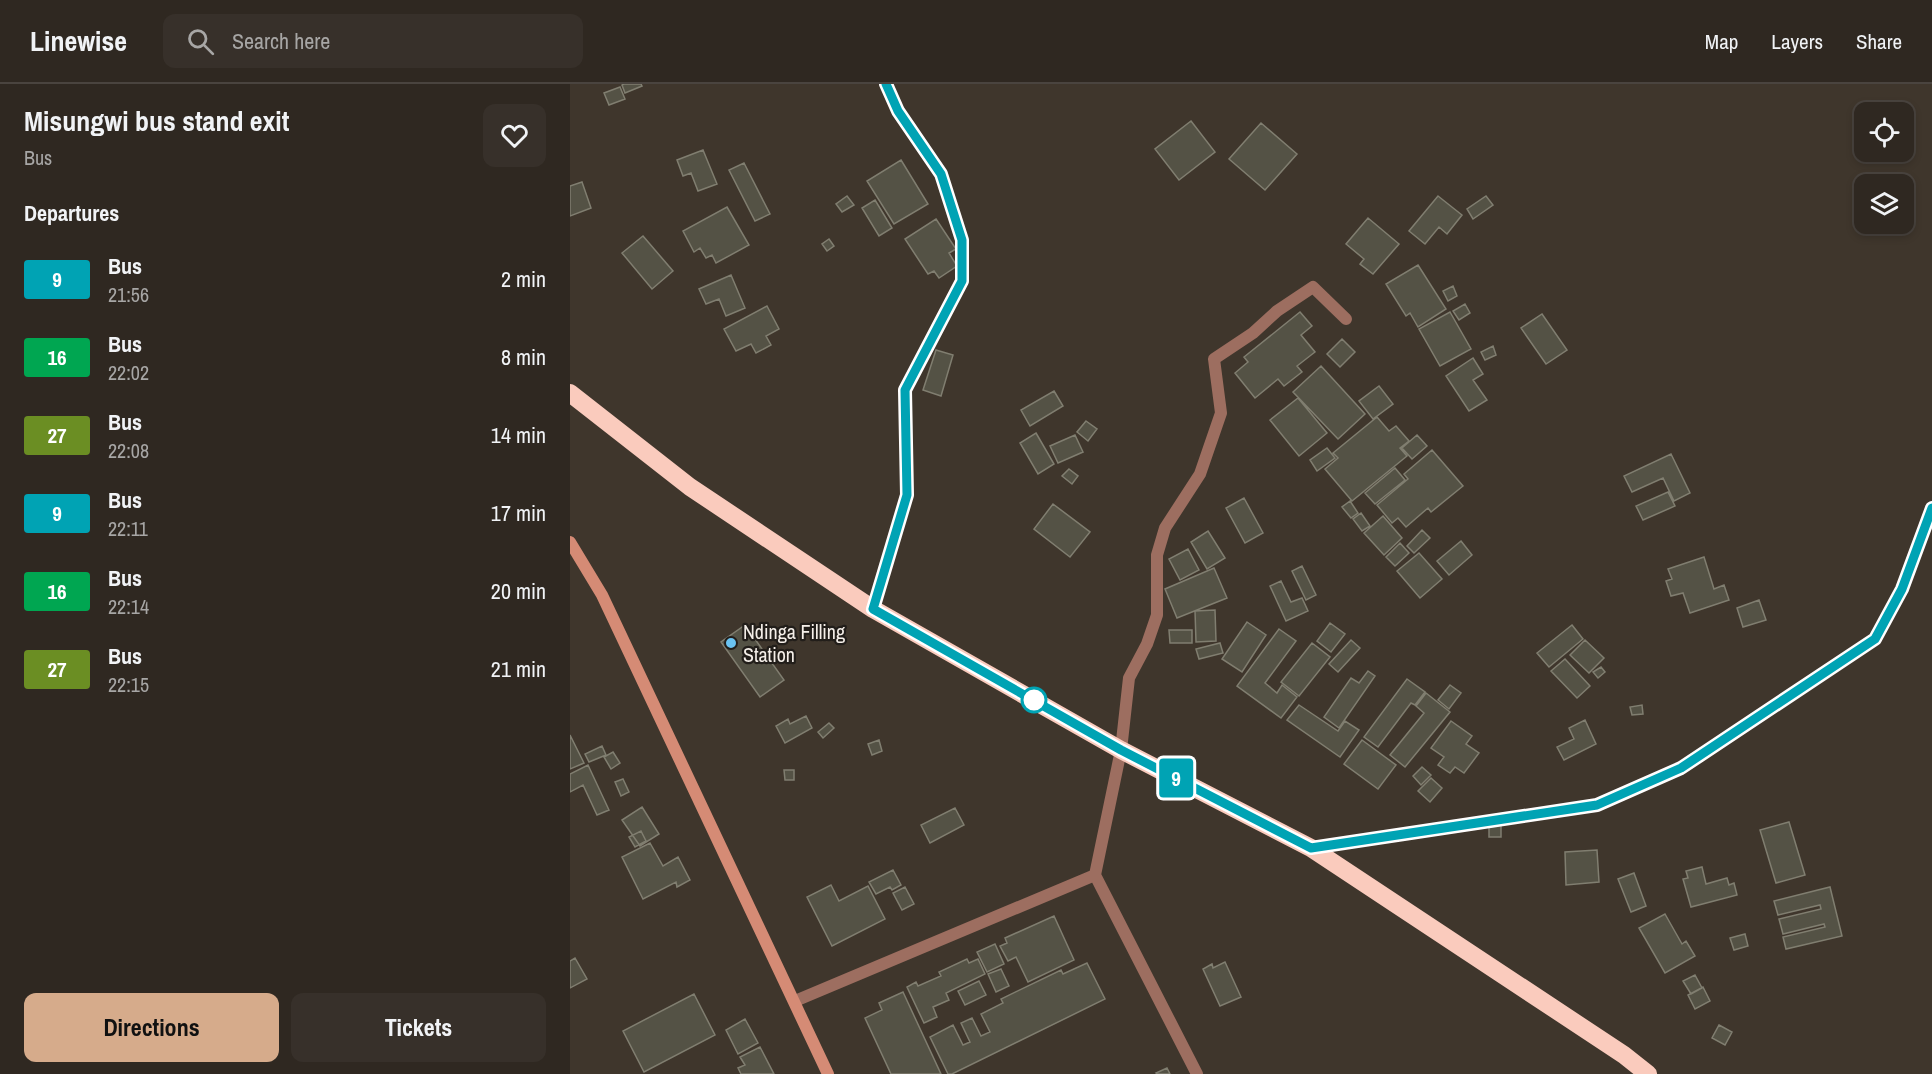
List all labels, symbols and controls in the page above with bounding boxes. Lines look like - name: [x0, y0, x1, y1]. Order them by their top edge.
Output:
- search box: [163, 14, 583, 68]
- text: Linewise: [30, 22, 127, 60]
- icon: search: [184, 25, 217, 58]
- text: Search here: [232, 26, 330, 56]
- text: Map: [1705, 27, 1738, 56]
- text: Layers: [1771, 27, 1823, 56]
- text: Share: [1856, 27, 1902, 56]
- text: Misungwi bus stand exit: [24, 102, 289, 140]
- map controls: [1854, 102, 1914, 234]
- button: locate: [1854, 102, 1914, 162]
- button: heart: [483, 104, 546, 167]
- text: Bus: [24, 144, 52, 171]
- button: layers: [1854, 174, 1914, 234]
- text: Departures: [24, 198, 119, 228]
- text: Bus: [108, 251, 142, 281]
- text: 2 min: [501, 264, 546, 294]
- text: 9: [52, 265, 62, 294]
- text: 21:56: [108, 281, 149, 308]
- text: Bus: [108, 329, 142, 359]
- text: 8 min: [501, 342, 546, 372]
- text: 16: [47, 343, 67, 372]
- text: 22:02: [108, 359, 149, 386]
- text: Bus: [108, 407, 142, 437]
- text: 14 min: [491, 420, 546, 450]
- text: 27: [47, 421, 67, 450]
- text: 22:08: [108, 437, 149, 464]
- text: Bus: [108, 485, 142, 515]
- text: 17 min: [491, 498, 546, 528]
- text: 9: [52, 499, 62, 528]
- text: 22:11: [108, 515, 148, 542]
- text: Bus: [108, 563, 142, 593]
- text: 20 min: [491, 576, 546, 606]
- text: 16: [47, 577, 67, 606]
- text: 22:14: [108, 593, 149, 620]
- place label: Ndinga Filling Station: [743, 618, 845, 668]
- marker: Ndinga Filling Station: [724, 636, 738, 650]
- text: Bus: [108, 641, 142, 671]
- text: 21 min: [491, 654, 546, 684]
- text: 27: [47, 655, 67, 684]
- text: 22:15: [108, 671, 149, 698]
- unlabelled marker: [1021, 687, 1047, 713]
- line badge: 9: [1156, 758, 1196, 798]
- text: 9: [1171, 764, 1181, 793]
- button: Directions: [24, 993, 279, 1062]
- button: Tickets: [291, 993, 546, 1062]

